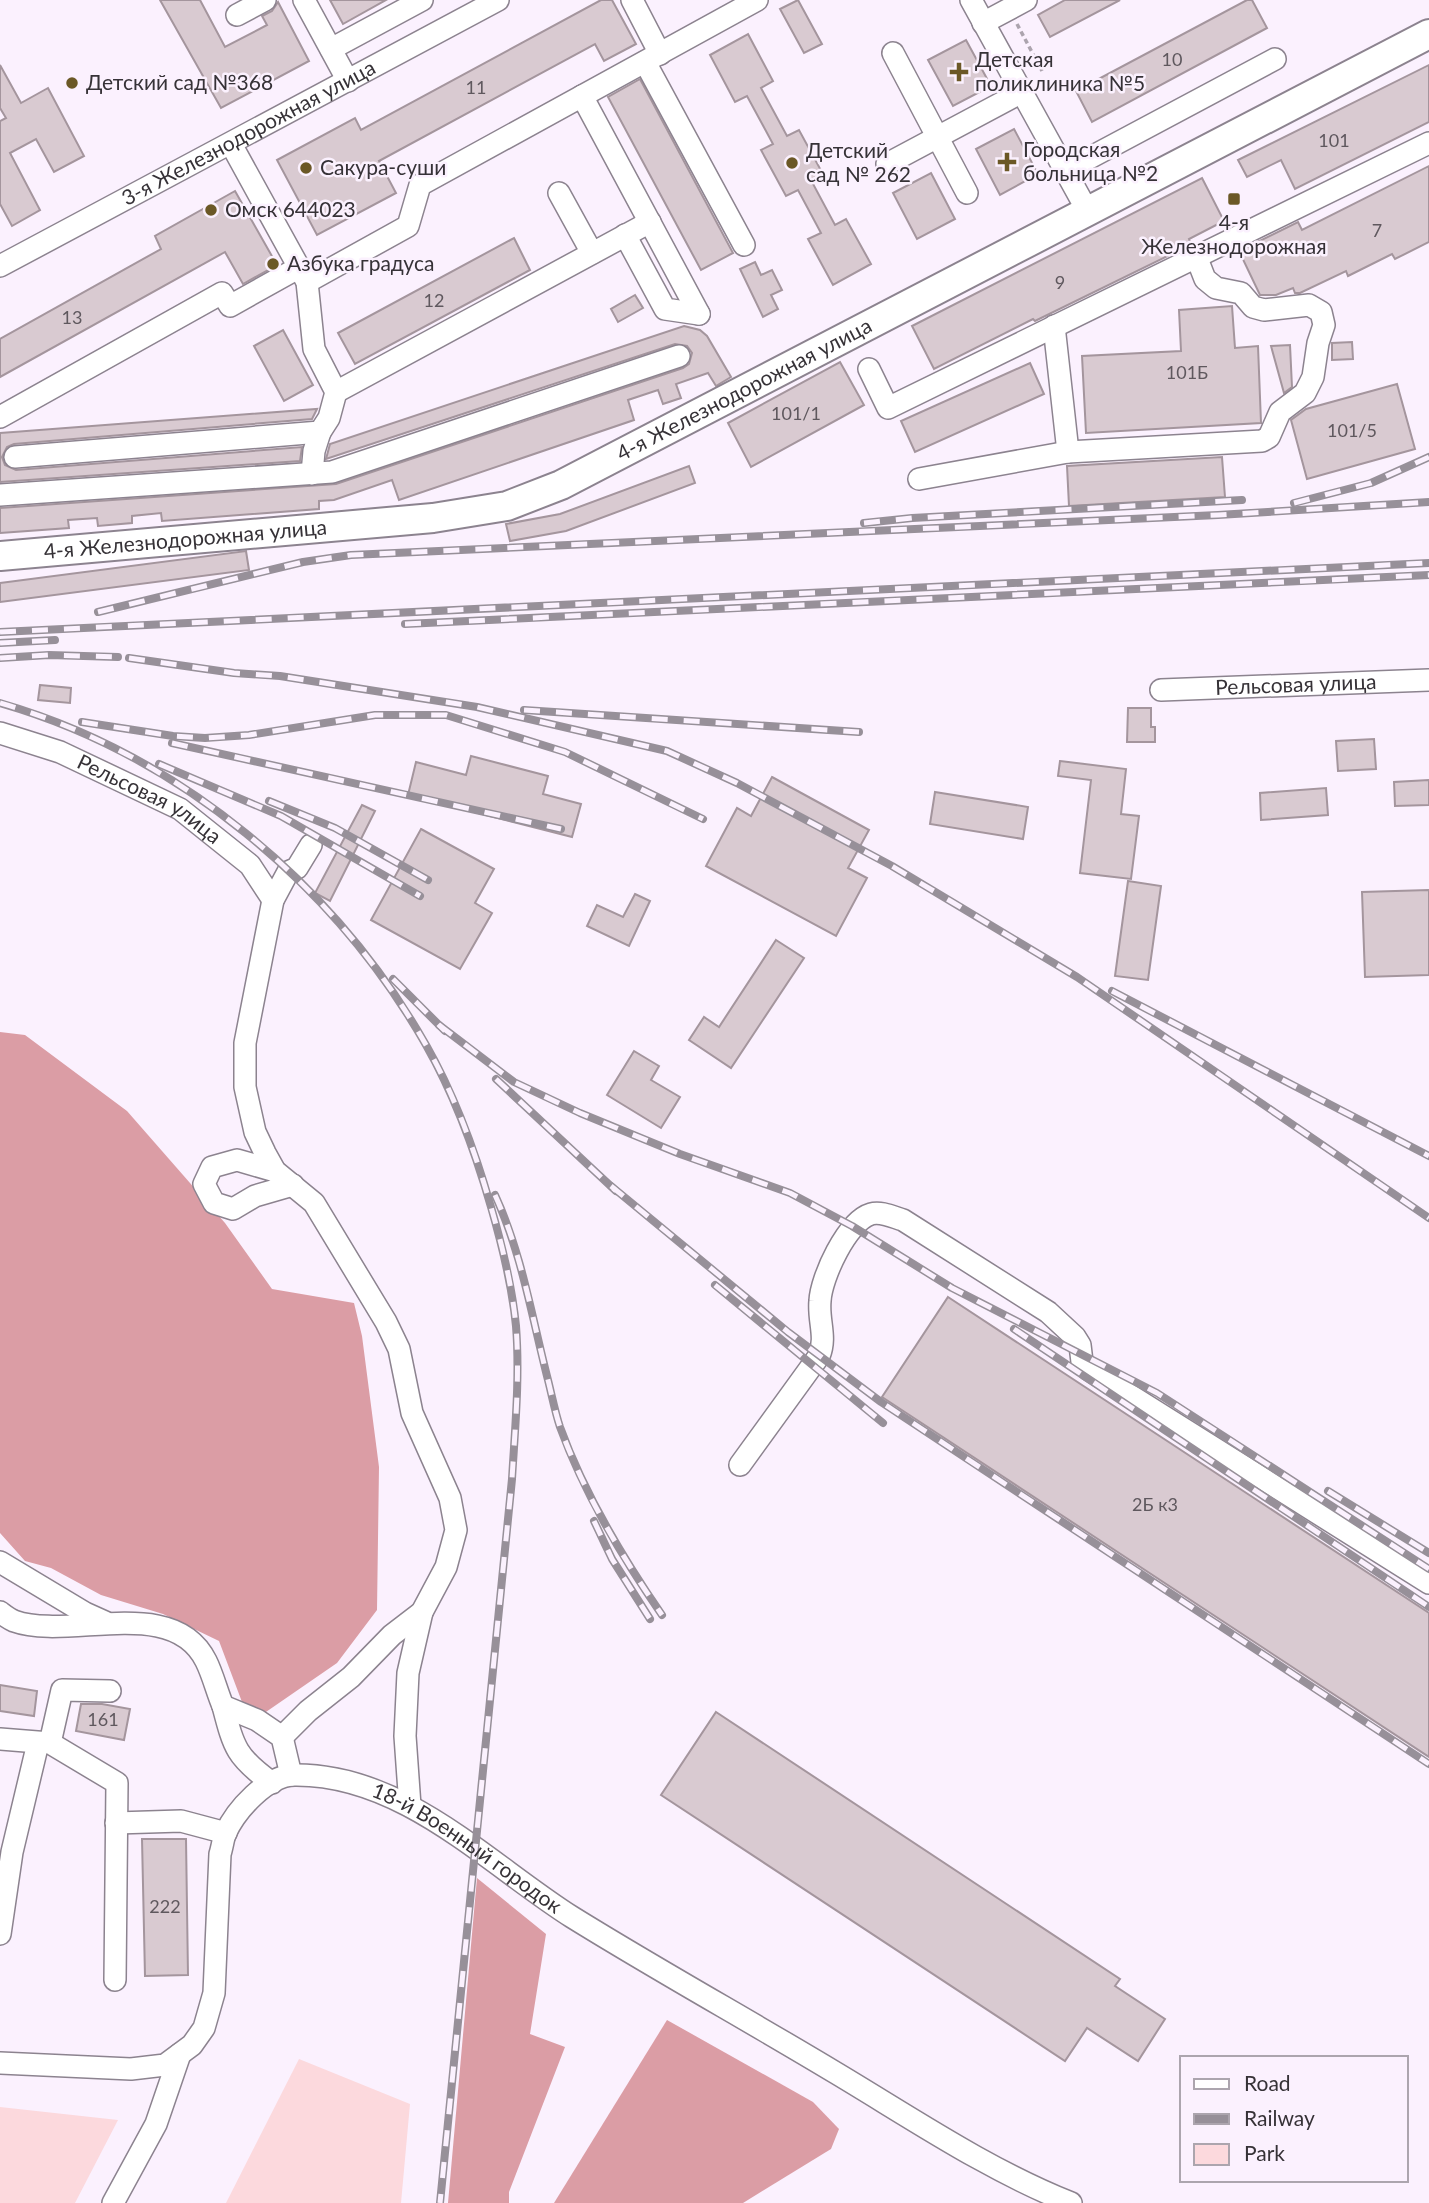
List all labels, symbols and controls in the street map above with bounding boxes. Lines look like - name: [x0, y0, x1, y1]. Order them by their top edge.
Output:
- place label: Детская поликлиника №5: [975, 46, 1145, 95]
- house number: 10: [1162, 48, 1182, 70]
- street label: 3-я Железнодорожная улица: [117, 54, 379, 210]
- marker: Детская поликлиника №5: [949, 62, 969, 82]
- place label: Детский сад №368: [86, 69, 273, 94]
- marker: Детский сад №368: [64, 75, 80, 91]
- house number: 11: [466, 76, 486, 98]
- house number: 101: [1318, 129, 1350, 151]
- place label: Городская больница №2: [1023, 136, 1158, 185]
- place label: Детский сад № 262: [806, 137, 911, 186]
- marker: Городская больница №2: [997, 152, 1017, 172]
- place label: Сакура-суши: [320, 154, 446, 179]
- marker: Детский сад № 262: [784, 155, 800, 171]
- marker: Сакура-суши: [298, 160, 314, 176]
- marker: 4-я Железнодорожная: [1226, 191, 1242, 207]
- place label: Омск 644023: [225, 196, 356, 221]
- marker: Омск 644023: [203, 202, 219, 218]
- place label: 4-я Железнодорожная: [1141, 209, 1327, 258]
- house number: 7: [1372, 219, 1382, 241]
- place label: Азбука градуса: [287, 250, 434, 275]
- marker: Азбука градуса: [265, 256, 281, 272]
- house number: 9: [1055, 271, 1065, 293]
- house number: 12: [424, 289, 444, 311]
- house number: 13: [62, 306, 82, 328]
- street label: 4-я Железнодорожная улица: [612, 312, 875, 465]
- house number: 101Б: [1166, 361, 1208, 383]
- house number: 101/1: [771, 402, 821, 424]
- house number: 101/5: [1327, 419, 1377, 441]
- street label: 4-я Железнодорожная улица: [43, 513, 328, 563]
- street label: Рельсовая улица: [1215, 668, 1377, 699]
- street label: Рельсовая улица: [74, 748, 227, 848]
- house number: 2Б к3: [1132, 1493, 1178, 1515]
- house number: 161: [87, 1708, 119, 1730]
- street label: 18-й Военный городок: [369, 1777, 567, 1918]
- house number: 222: [149, 1895, 181, 1917]
- legend: [1180, 2056, 1408, 2182]
- text: Road: [1244, 2070, 1291, 2095]
- text: Railway: [1244, 2105, 1315, 2130]
- text: Park: [1244, 2140, 1285, 2165]

